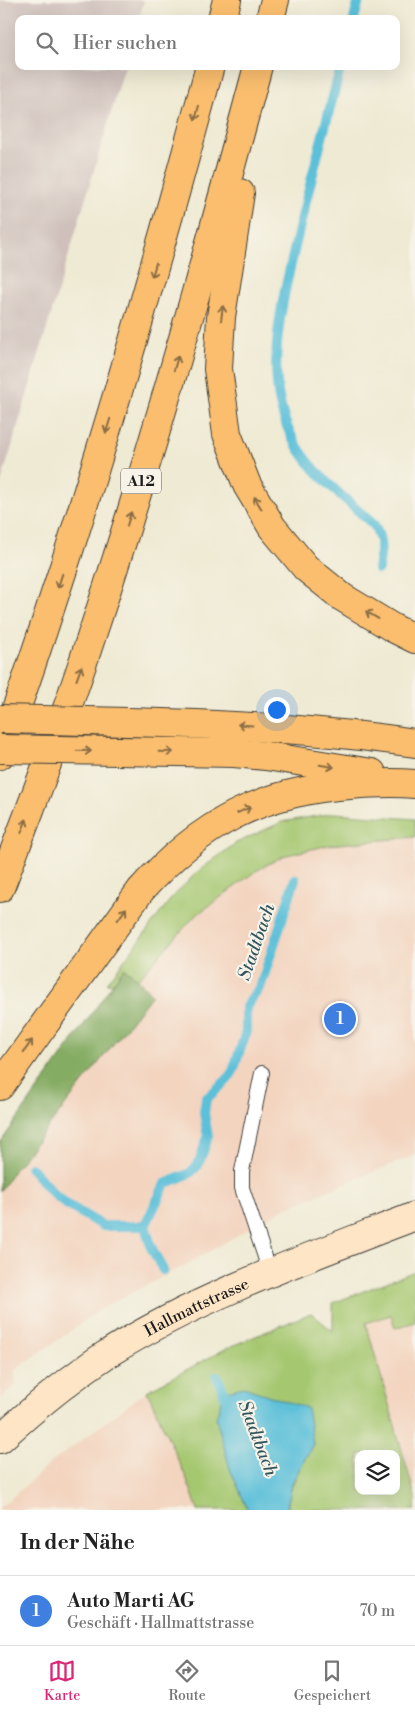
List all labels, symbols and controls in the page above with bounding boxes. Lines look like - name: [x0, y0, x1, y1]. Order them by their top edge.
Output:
- search box: [15, 15, 400, 70]
- icon: search: [33, 29, 61, 57]
- text: Hier suchen: [73, 31, 177, 55]
- one-way arrow: [192, 105, 201, 121]
- one-way arrow: [149, 262, 158, 278]
- one-way arrow: [217, 306, 227, 322]
- one-way arrow: [171, 355, 181, 371]
- one-way arrow: [103, 418, 113, 434]
- road number: A12: [121, 468, 161, 494]
- one-way arrow: [252, 497, 262, 511]
- one-way arrow: [125, 511, 134, 527]
- one-way arrow: [55, 573, 64, 588]
- one-way arrow: [366, 610, 380, 620]
- one-way arrow: [75, 666, 84, 682]
- your location: [264, 697, 290, 723]
- one-way arrow: [237, 721, 253, 730]
- one-way arrow: [75, 746, 91, 756]
- one-way arrow: [158, 747, 174, 757]
- one-way arrow: [319, 761, 335, 771]
- one-way arrow: [236, 804, 251, 814]
- one-way arrow: [20, 819, 29, 834]
- water label: Stadtbach: [233, 900, 281, 984]
- one-way arrow: [117, 907, 127, 921]
- pin: 1: [324, 1000, 356, 1038]
- one-way arrow: [23, 1040, 33, 1054]
- street label: Hallmattstrasse: [141, 1274, 252, 1341]
- water label: Stadtbach: [233, 1397, 283, 1480]
- map controls: [355, 1450, 400, 1495]
- button: layers: [355, 1450, 400, 1495]
- text: In der Nähe: [20, 1530, 135, 1556]
- text: Auto Marti AG: [67, 1589, 195, 1613]
- text: 1: [32, 1601, 40, 1621]
- text: 70 m: [359, 1601, 395, 1621]
- text: Geschäft · Hallmattstrasse: [67, 1613, 254, 1633]
- tab: Karte: [44, 1657, 80, 1705]
- tab: Route: [168, 1657, 206, 1705]
- tab: Gespeichert: [294, 1657, 371, 1705]

